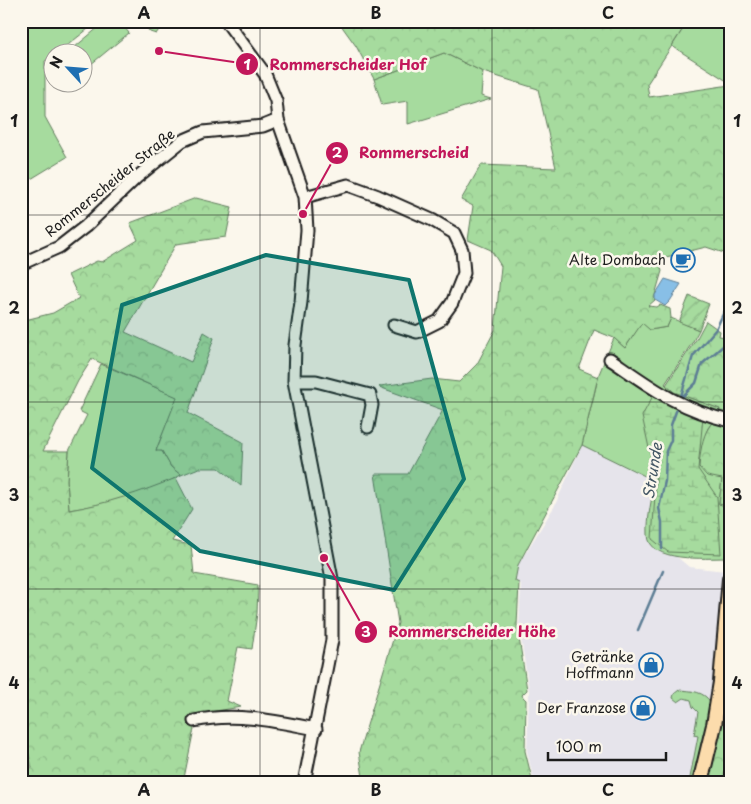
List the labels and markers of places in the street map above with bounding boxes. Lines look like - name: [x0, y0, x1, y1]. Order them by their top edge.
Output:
- callout: Rommerscheider Hof: [235, 49, 437, 79]
- callout: Rommerscheid: [324, 138, 479, 168]
- cafe icon: Alte Dombach: [670, 247, 696, 273]
- place label: Alte Dombach: [569, 249, 666, 270]
- callout: Rommerscheider Höhe: [353, 617, 566, 647]
- place label: Getränke Hoffmann: [566, 646, 634, 683]
- shop icon: Getränke Hoffmann: [638, 652, 664, 678]
- shop icon: Der Franzose: [630, 695, 656, 721]
- place label: Der Franzose: [537, 697, 626, 718]

